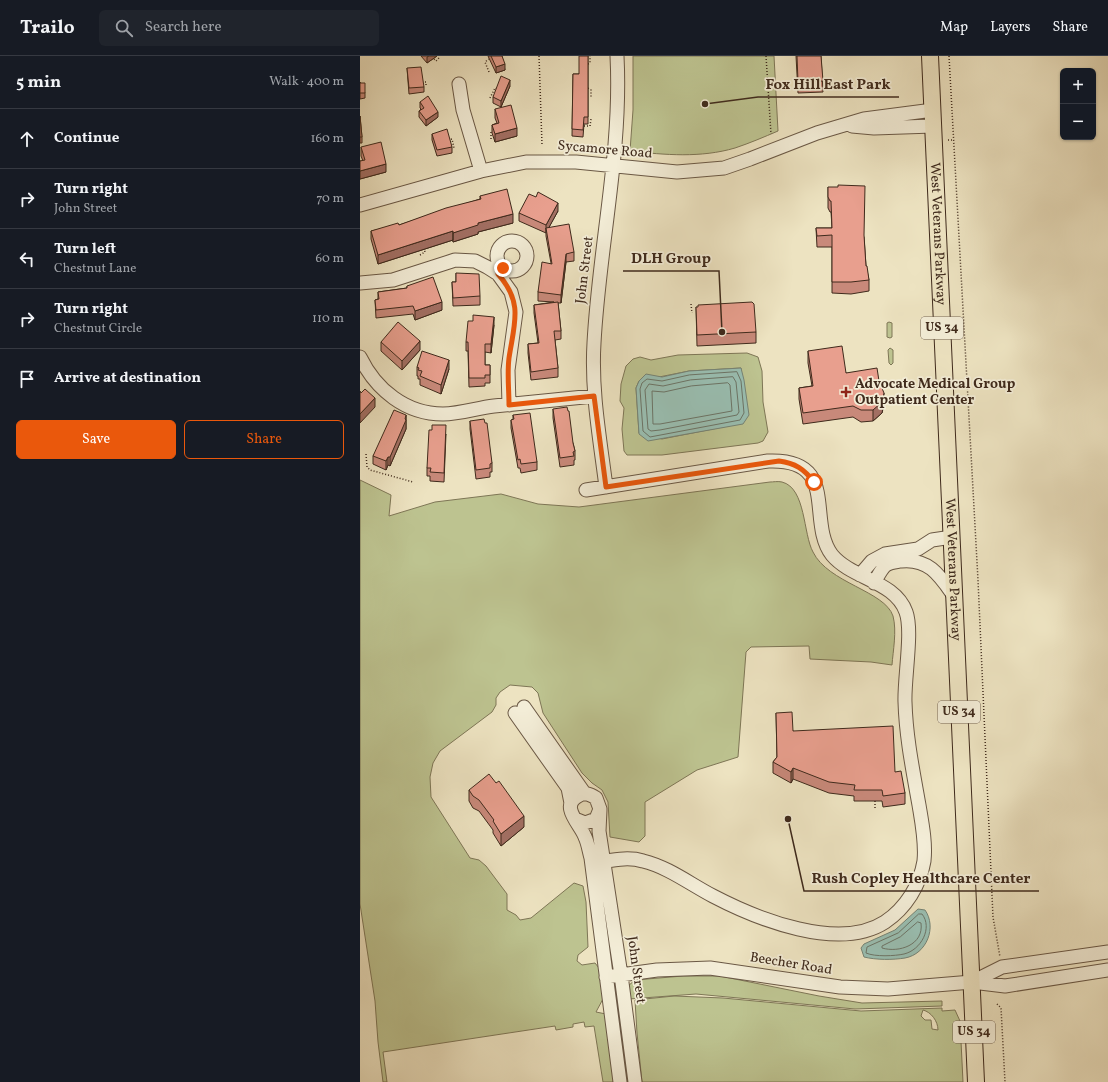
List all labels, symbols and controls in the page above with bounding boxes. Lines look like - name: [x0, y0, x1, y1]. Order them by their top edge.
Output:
- search box: [99, 10, 379, 46]
- text: Trailo: [20, 15, 75, 41]
- icon: search: [113, 17, 135, 39]
- text: Search here: [145, 17, 222, 38]
- text: Map: [940, 18, 968, 37]
- text: Layers: [990, 18, 1030, 37]
- text: Share: [1052, 18, 1088, 37]
- map controls: [1060, 68, 1096, 140]
- button: +: [1060, 68, 1096, 104]
- callout: Fox Hill East Park: [758, 70, 899, 97]
- text: 5 min: [16, 71, 61, 94]
- text: Walk · 400 m: [269, 73, 344, 91]
- text: Fox Hill East Park: [765, 75, 891, 96]
- button: −: [1060, 104, 1096, 140]
- icon: ahead: [16, 128, 38, 150]
- text: Continue: [54, 128, 119, 149]
- text: 160 m: [310, 130, 344, 148]
- street label: Sycamore Road: [557, 136, 653, 164]
- street label: West Veterans Parkway: [925, 162, 951, 306]
- text: Turn right: [54, 179, 128, 200]
- icon: right: [16, 188, 38, 210]
- text: 70 m: [316, 190, 344, 208]
- text: John Street: [54, 200, 117, 218]
- street label: John Street: [571, 235, 599, 305]
- text: Turn left: [54, 239, 116, 260]
- callout: DLH Group: [623, 244, 719, 271]
- icon: left: [16, 248, 38, 270]
- text: DLH Group: [631, 249, 711, 270]
- text: 60 m: [316, 250, 344, 268]
- route end: [494, 259, 512, 277]
- text: Chestnut Lane: [54, 260, 136, 278]
- text: Turn right: [54, 299, 128, 320]
- icon: right: [16, 308, 38, 330]
- text: 110 m: [312, 310, 344, 328]
- road number: US 34: [921, 317, 963, 339]
- text: Chestnut Circle: [54, 320, 142, 338]
- icon: arrive: [16, 368, 38, 390]
- text: Arrive at destination: [54, 368, 201, 389]
- place label: Advocate Medical Group Outpatient Center: [855, 375, 1015, 410]
- marker: Advocate Medical Group Outpatient Center: [840, 386, 852, 398]
- button: Save: [16, 420, 176, 459]
- button: Share: [184, 420, 344, 459]
- route start: [805, 473, 823, 491]
- street label: West Veterans Parkway: [940, 498, 966, 642]
- road number: US 34: [938, 701, 980, 723]
- callout: Rush Copley Healthcare Center: [804, 864, 1039, 891]
- text: Rush Copley Healthcare Center: [812, 869, 1030, 890]
- street label: John Street: [622, 935, 650, 1005]
- street label: Beecher Road: [748, 948, 834, 980]
- road number: US 34: [953, 1021, 995, 1043]

